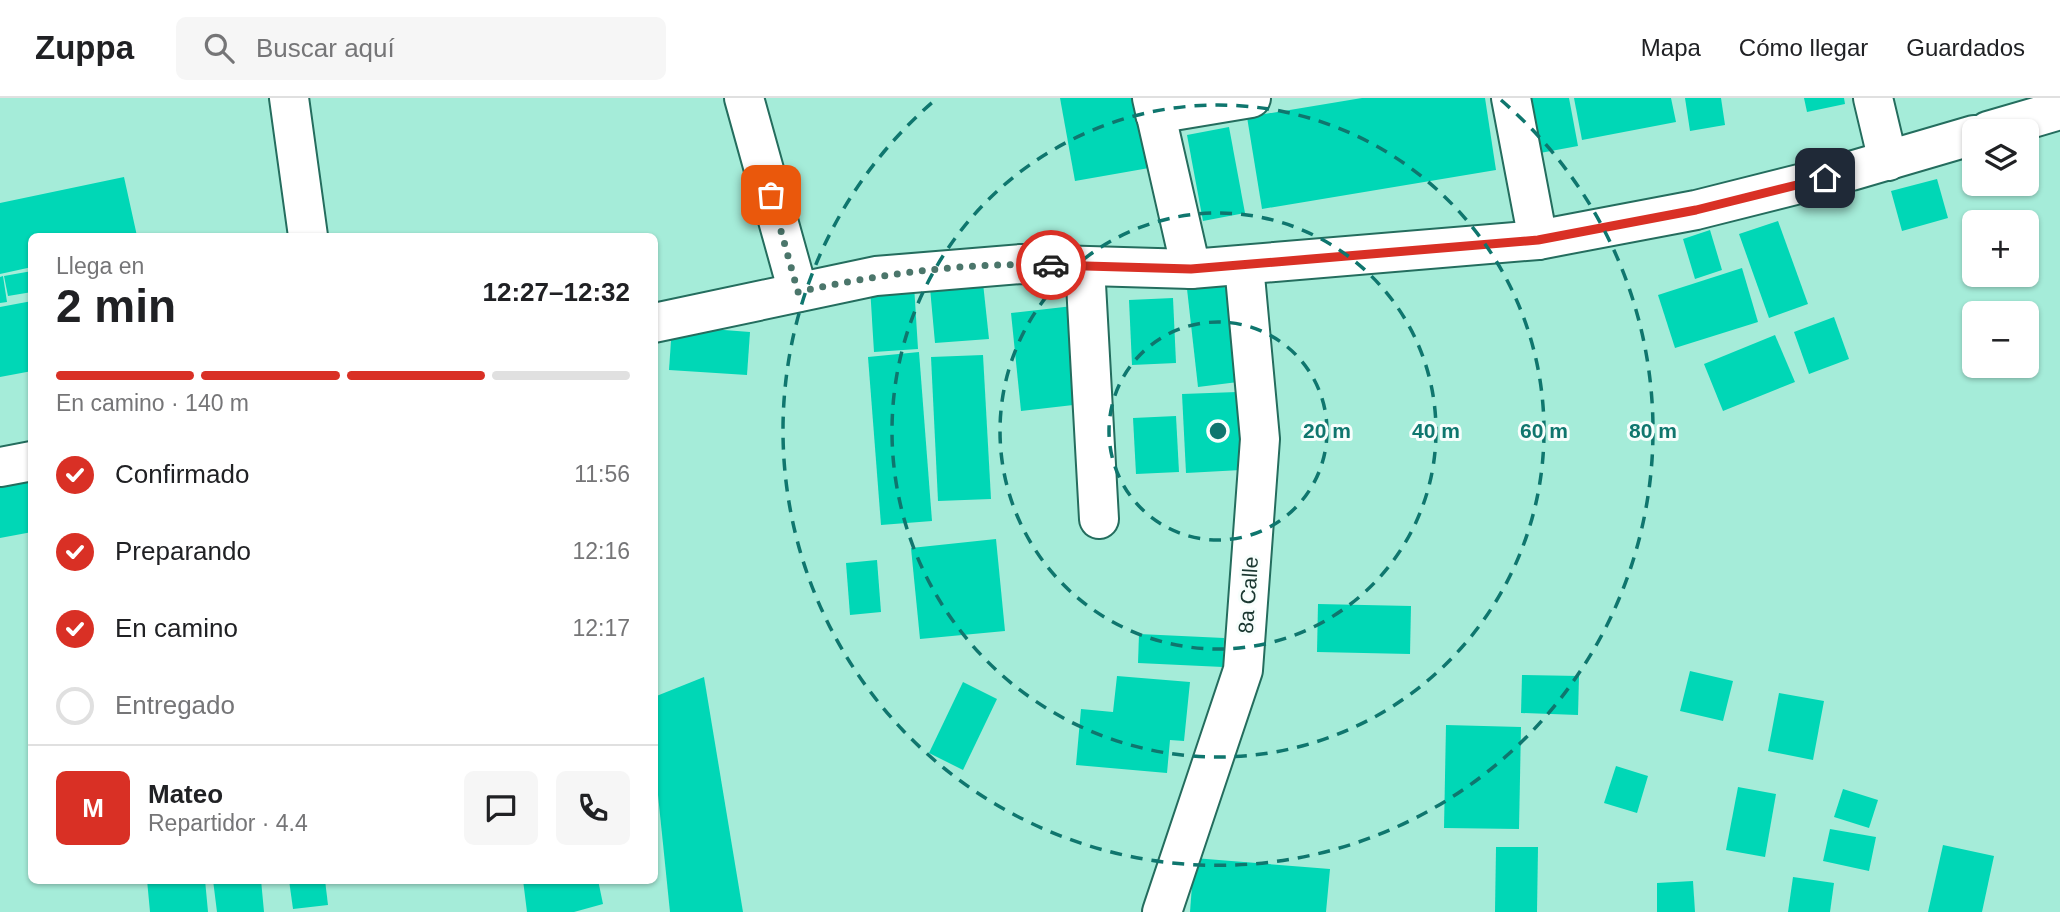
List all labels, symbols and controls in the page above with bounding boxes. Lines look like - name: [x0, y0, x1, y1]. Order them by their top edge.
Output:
- search box: [176, 17, 666, 80]
- text: Zuppa: [35, 29, 134, 66]
- icon: search: [200, 29, 238, 67]
- text: Buscar aquí: [256, 33, 395, 63]
- text: Mapa: [1641, 34, 1701, 61]
- text: Cómo llegar: [1739, 34, 1868, 61]
- text: Guardados: [1906, 34, 2025, 61]
- map controls: [1962, 119, 2039, 378]
- button: layers: [1962, 119, 2039, 196]
- pin: [1795, 148, 1855, 208]
- icon: home: [1806, 159, 1844, 197]
- pin: [741, 165, 801, 225]
- icon: bag: [752, 176, 790, 214]
- button: +: [1962, 210, 2039, 287]
- courier: [1016, 230, 1086, 300]
- icon: car: [1032, 246, 1070, 284]
- text: Llega en: [56, 253, 144, 279]
- text: 12:27–12:32: [483, 277, 630, 307]
- text: 2 min: [56, 280, 176, 332]
- button: −: [1962, 301, 2039, 378]
- text: En camino · 140 m: [56, 390, 249, 416]
- centre of rings: [1206, 419, 1230, 443]
- text: 20 m: [1303, 419, 1351, 442]
- text: 40 m: [1412, 419, 1460, 442]
- text: 60 m: [1520, 419, 1568, 442]
- text: 80 m: [1629, 419, 1677, 442]
- icon: check: [56, 456, 94, 494]
- text: Confirmado: [115, 459, 249, 489]
- text: 11:56: [574, 461, 630, 487]
- icon: check: [56, 533, 94, 571]
- text: Preparando: [115, 536, 251, 566]
- text: 12:16: [572, 538, 630, 564]
- street label: 8a Calle: [1234, 556, 1262, 634]
- icon: check: [56, 610, 94, 648]
- text: En camino: [115, 613, 238, 643]
- text: 12:17: [572, 615, 630, 641]
- text: Entregado: [115, 690, 235, 720]
- button: chat: [464, 771, 538, 845]
- button: phone: [556, 771, 630, 845]
- text: Mateo: [148, 779, 223, 809]
- text: M: [82, 793, 104, 823]
- text: Repartidor · 4.4: [148, 810, 308, 836]

